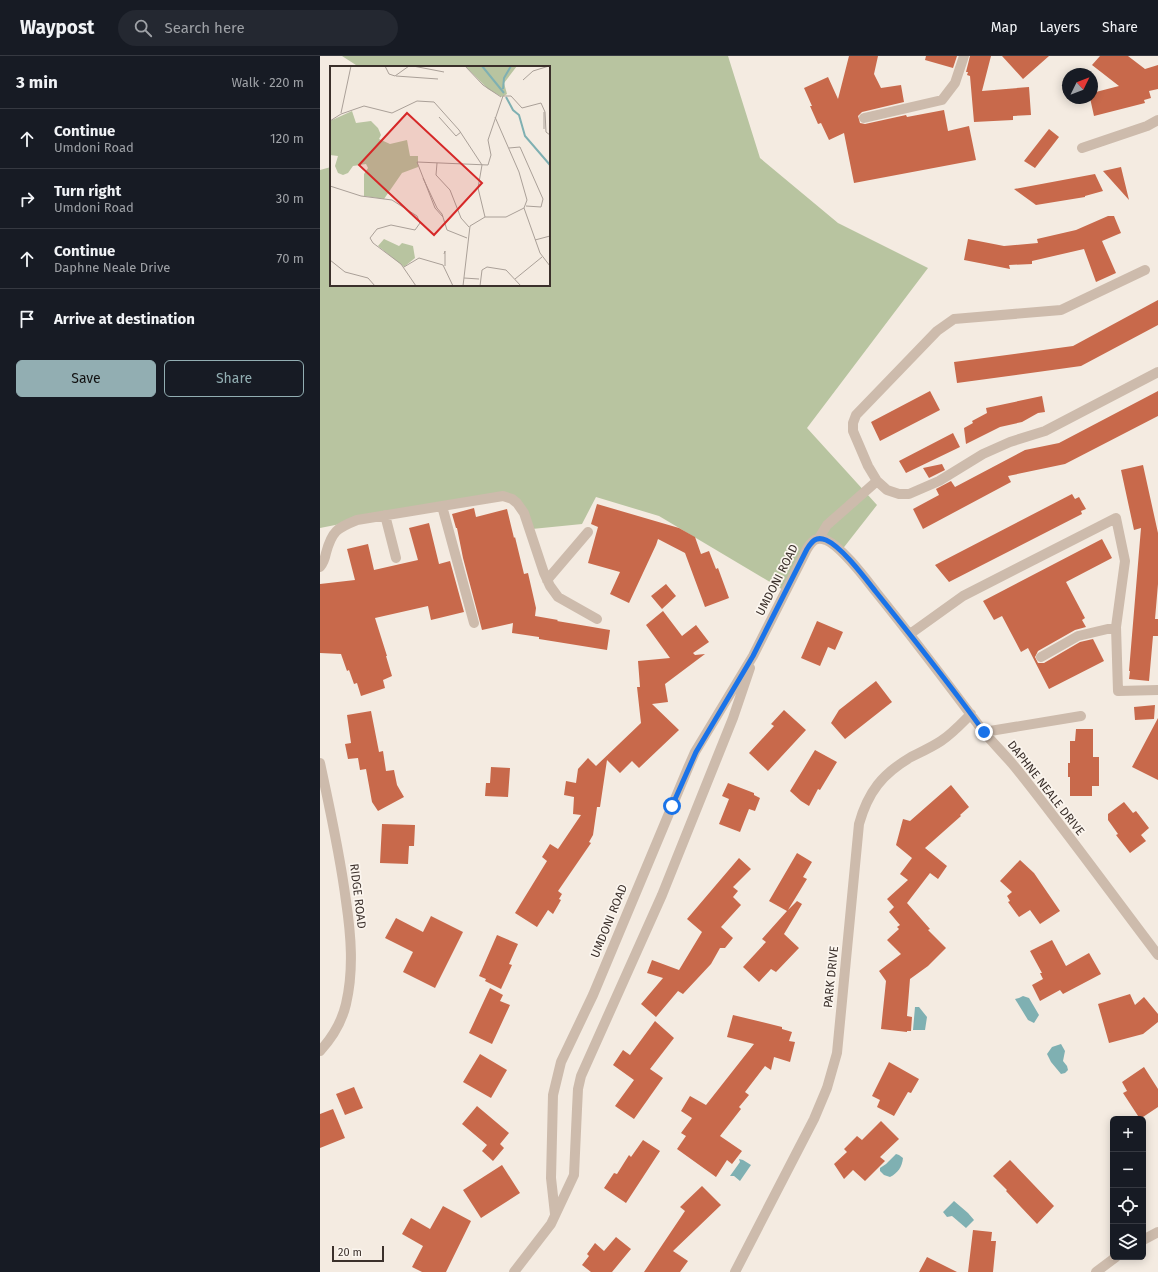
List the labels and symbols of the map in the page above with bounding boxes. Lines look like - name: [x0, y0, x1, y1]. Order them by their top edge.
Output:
- inset map: [330, 66, 550, 286]
- north arrow: [1062, 68, 1098, 104]
- street label: UMDONI ROAD: [753, 542, 801, 618]
- route end: [975, 723, 993, 741]
- street label: DAPHNE NEALE DRIVE: [1005, 738, 1087, 838]
- route start: [663, 797, 681, 815]
- street label: RIDGE ROAD: [347, 863, 369, 930]
- street label: UMDONI ROAD: [588, 882, 630, 960]
- street label: PARK DRIVE: [821, 945, 841, 1009]
- scale bar: [332, 1244, 384, 1263]

